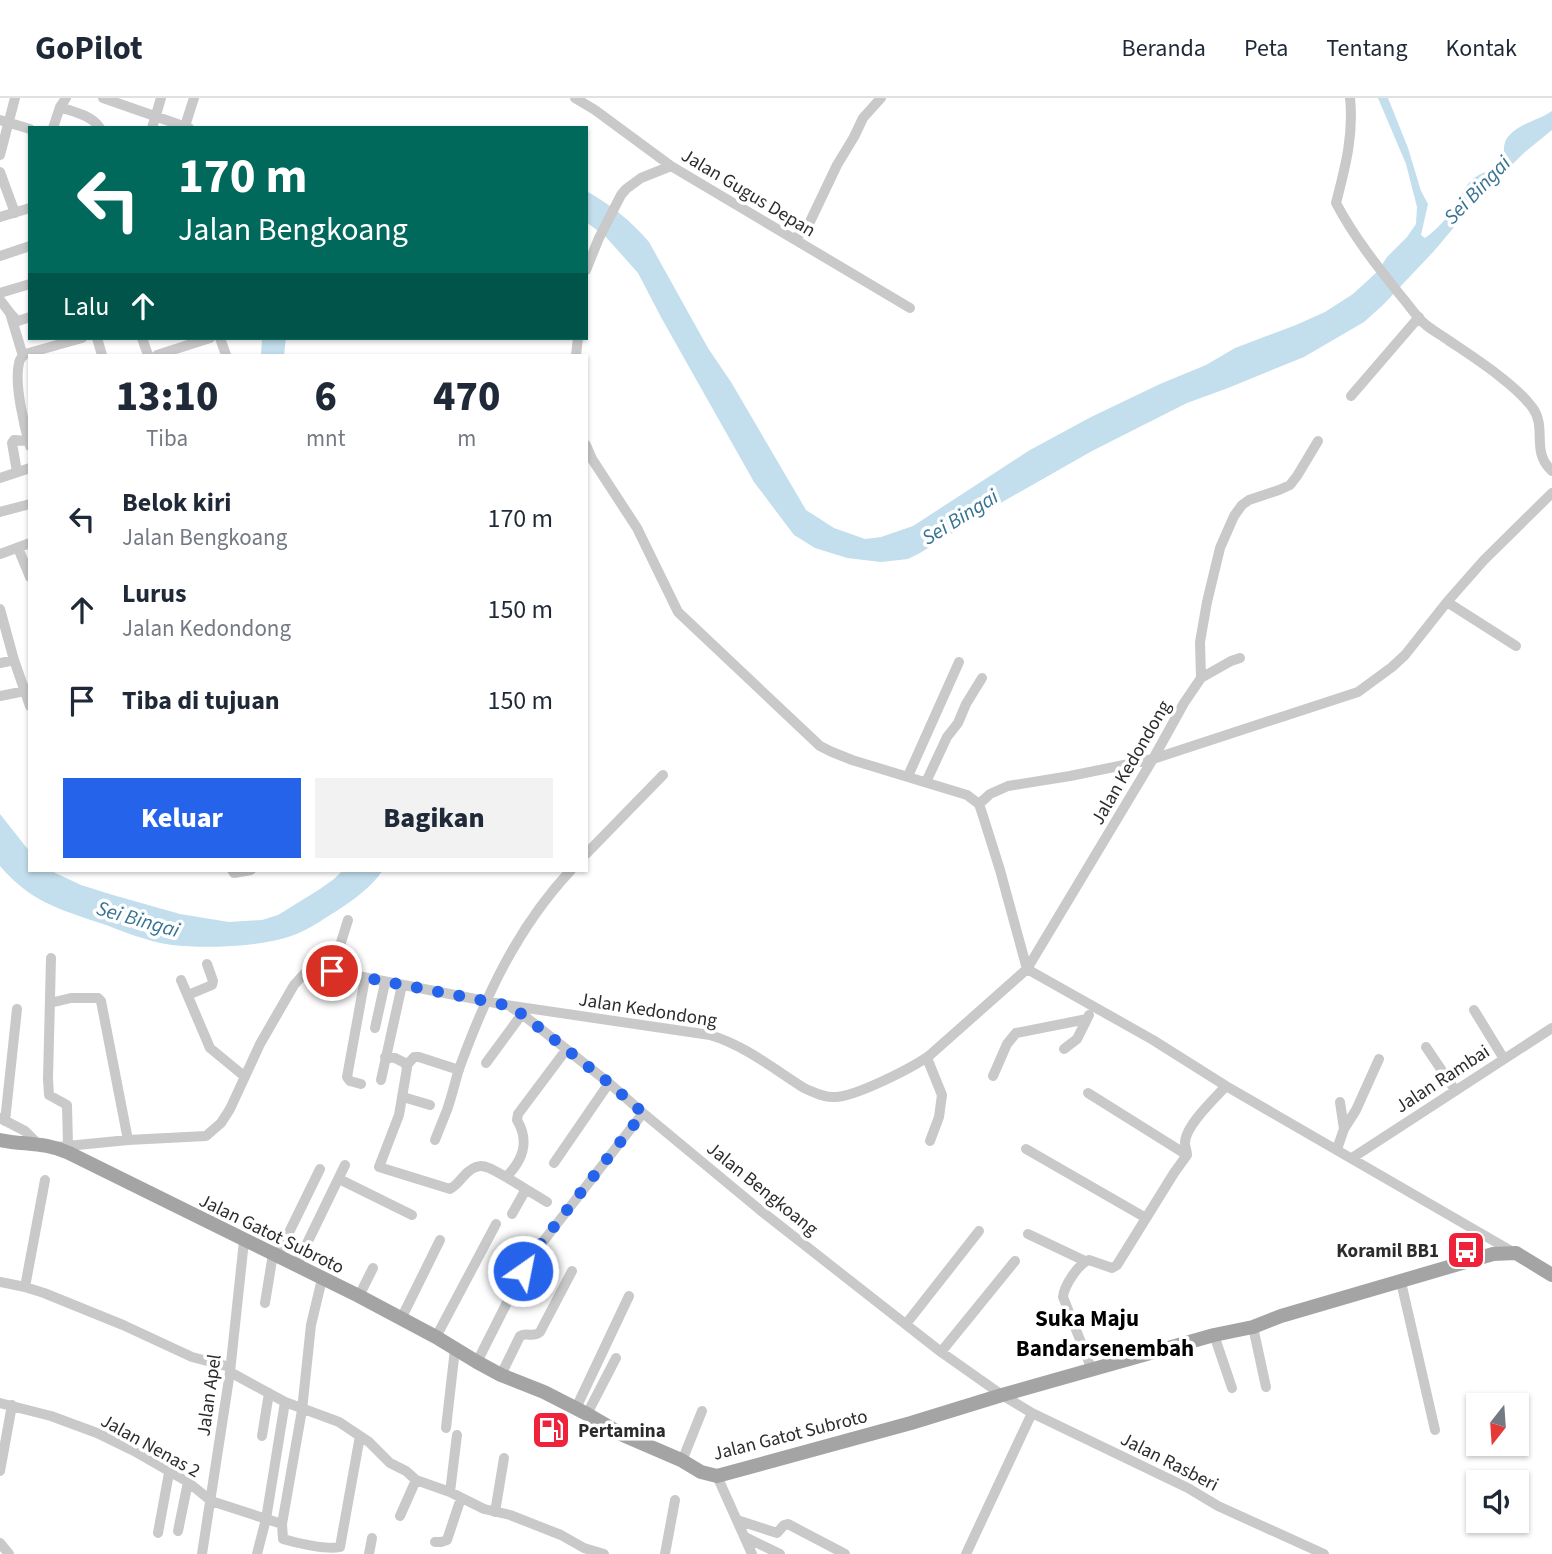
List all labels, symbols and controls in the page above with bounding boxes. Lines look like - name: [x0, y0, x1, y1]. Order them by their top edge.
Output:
- text: GoPilot: [35, 25, 143, 72]
- text: Beranda: [1122, 31, 1206, 66]
- text: Peta: [1244, 31, 1288, 66]
- text: Tentang: [1326, 31, 1408, 66]
- text: Kontak: [1446, 31, 1517, 66]
- text: 170 m: [178, 142, 307, 212]
- street label: Jalan Gugus Depan: [676, 142, 820, 244]
- water label: Sei Bingai: [1437, 148, 1518, 231]
- icon: left: [63, 154, 154, 245]
- text: Jalan Bengkoang: [178, 207, 408, 253]
- icon: ahead: [124, 287, 162, 325]
- text: Lalu: [63, 288, 110, 325]
- text: 13:10: [116, 367, 218, 427]
- text: 6: [314, 367, 337, 427]
- text: 470: [433, 367, 500, 427]
- text: Tiba: [146, 422, 188, 455]
- text: mnt: [306, 422, 345, 455]
- text: m: [457, 422, 476, 455]
- water label: Sei Bingai: [916, 481, 1005, 552]
- text: Belok kiri: [122, 484, 231, 521]
- icon: left: [63, 500, 101, 538]
- text: 170 m: [487, 500, 553, 537]
- text: Jalan Bengkoang: [122, 521, 287, 554]
- text: Lurus: [122, 575, 187, 612]
- icon: ahead: [63, 591, 101, 629]
- text: 150 m: [487, 591, 553, 628]
- text: Jalan Kedondong: [122, 612, 291, 645]
- icon: arrive: [63, 682, 101, 720]
- text: Tiba di tujuan: [122, 682, 280, 719]
- text: 150 m: [487, 682, 553, 719]
- street label: Jalan Kedondong: [1085, 695, 1178, 830]
- button: Keluar: [63, 778, 301, 858]
- button: Bagikan: [315, 778, 553, 858]
- water label: Sei Bingai: [93, 893, 184, 945]
- pin: [302, 941, 362, 1001]
- icon: arrive: [313, 952, 351, 990]
- street label: Jalan Kedondong: [577, 986, 719, 1035]
- street label: Jalan Rambai: [1390, 1039, 1495, 1120]
- street label: Jalan Bengkoang: [701, 1136, 824, 1243]
- street label: Jalan Gatot Subroto: [194, 1187, 348, 1281]
- bus stop icon: Koramil BB1: [1445, 1229, 1487, 1271]
- position arrow: [486, 1234, 560, 1308]
- place label: Koramil BB1: [1336, 1238, 1439, 1265]
- district label: Suka Maju: [1035, 1302, 1139, 1335]
- district label: Bandarsenembah: [1016, 1332, 1194, 1365]
- street label: Jalan Apel: [190, 1352, 229, 1438]
- north arrow: [1466, 1393, 1530, 1456]
- map controls: [1466, 1393, 1529, 1533]
- street label: Jalan Gatot Subroto: [710, 1403, 871, 1468]
- street label: Jalan Nenas 2: [96, 1408, 205, 1485]
- fuel station icon: Pertamina: [530, 1409, 572, 1451]
- place label: Pertamina: [578, 1418, 666, 1445]
- street label: Jalan Rasberi: [1116, 1426, 1223, 1499]
- button: sound: [1466, 1470, 1529, 1533]

